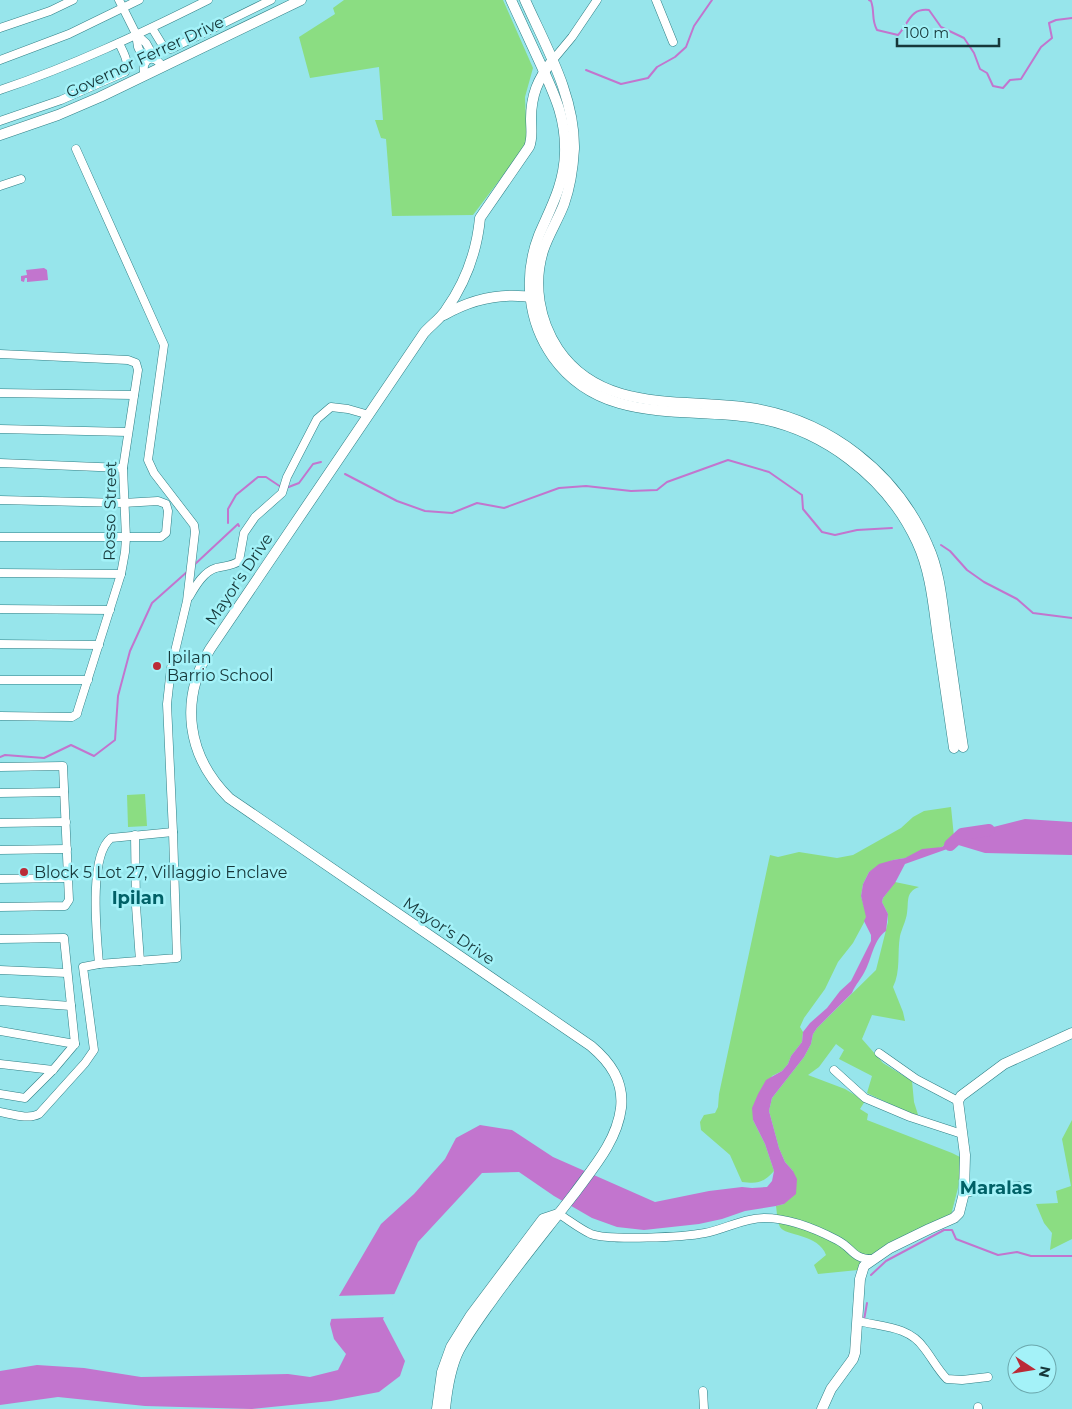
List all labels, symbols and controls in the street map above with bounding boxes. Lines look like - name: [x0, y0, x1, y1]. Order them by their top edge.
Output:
- street label: Governor Ferrer Drive: [63, 12, 227, 102]
- scale bar: [897, 15, 1000, 47]
- text: 100 m: [904, 23, 949, 42]
- street label: Rosso Street: [100, 460, 120, 561]
- street label: Mayor's Drive: [201, 530, 277, 628]
- place label: Ipilan Barrio School: [167, 648, 274, 685]
- marker: Ipilan Barrio School: [151, 660, 163, 672]
- place label: Block 5 Lot 27, Villaggio Enclave: [34, 863, 287, 882]
- marker: Block 5 Lot 27, Villaggio Enclave: [18, 866, 30, 878]
- district label: Ipilan: [112, 887, 164, 909]
- street label: Mayor's Drive: [400, 893, 498, 969]
- district label: Maralas: [960, 1177, 1033, 1199]
- north arrow: [1007, 1344, 1057, 1394]
- text: N: [1035, 1364, 1055, 1379]

